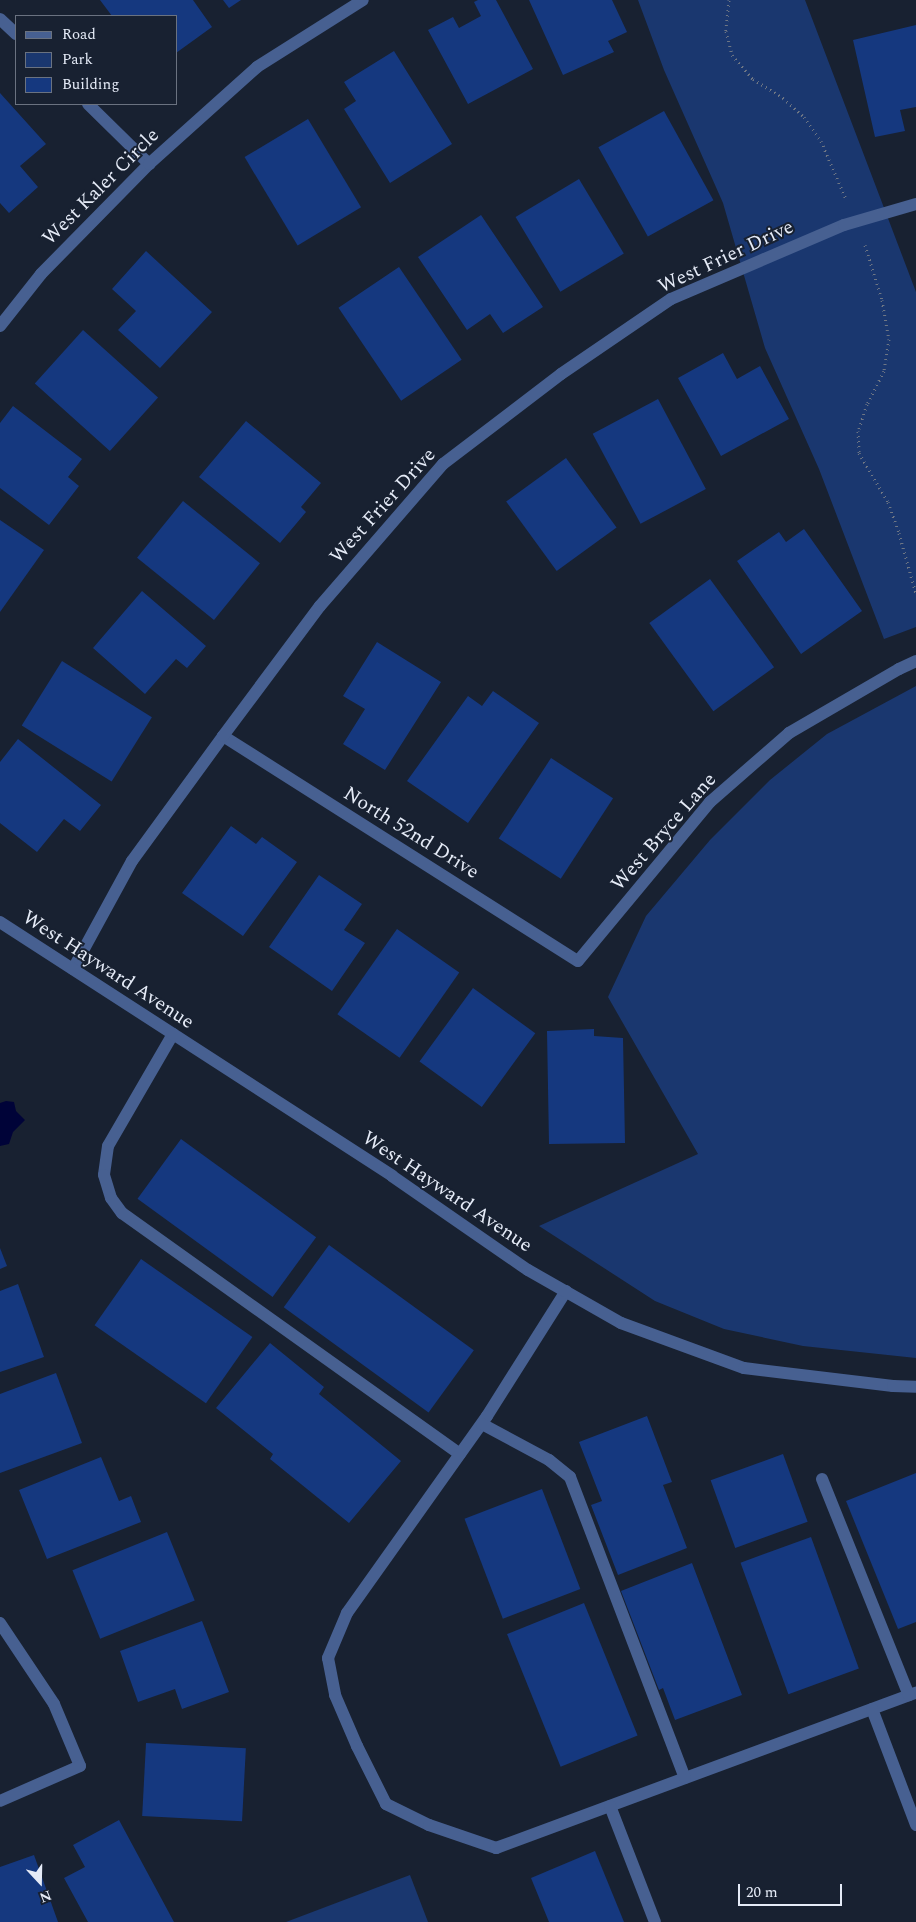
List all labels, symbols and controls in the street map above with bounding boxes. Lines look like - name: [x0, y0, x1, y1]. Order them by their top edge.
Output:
- legend: [15, 15, 178, 105]
- text: Road: [62, 23, 96, 46]
- text: Park: [62, 48, 93, 71]
- text: Building: [62, 73, 119, 96]
- street label: West Kaler Circle: [38, 124, 164, 250]
- street label: West Frier Drive: [654, 215, 798, 299]
- street label: West Frier Drive: [325, 443, 441, 569]
- street label: West Bryce Lane: [606, 768, 722, 896]
- street label: North 52nd Drive: [339, 782, 483, 884]
- street label: West Hayward Avenue: [18, 906, 198, 1034]
- street label: West Hayward Avenue: [357, 1126, 537, 1258]
- north arrow: [15, 1857, 65, 1907]
- scale bar: [741, 1874, 845, 1906]
- text: 20 m: [746, 1881, 778, 1904]
- text: N: [36, 1885, 55, 1908]

